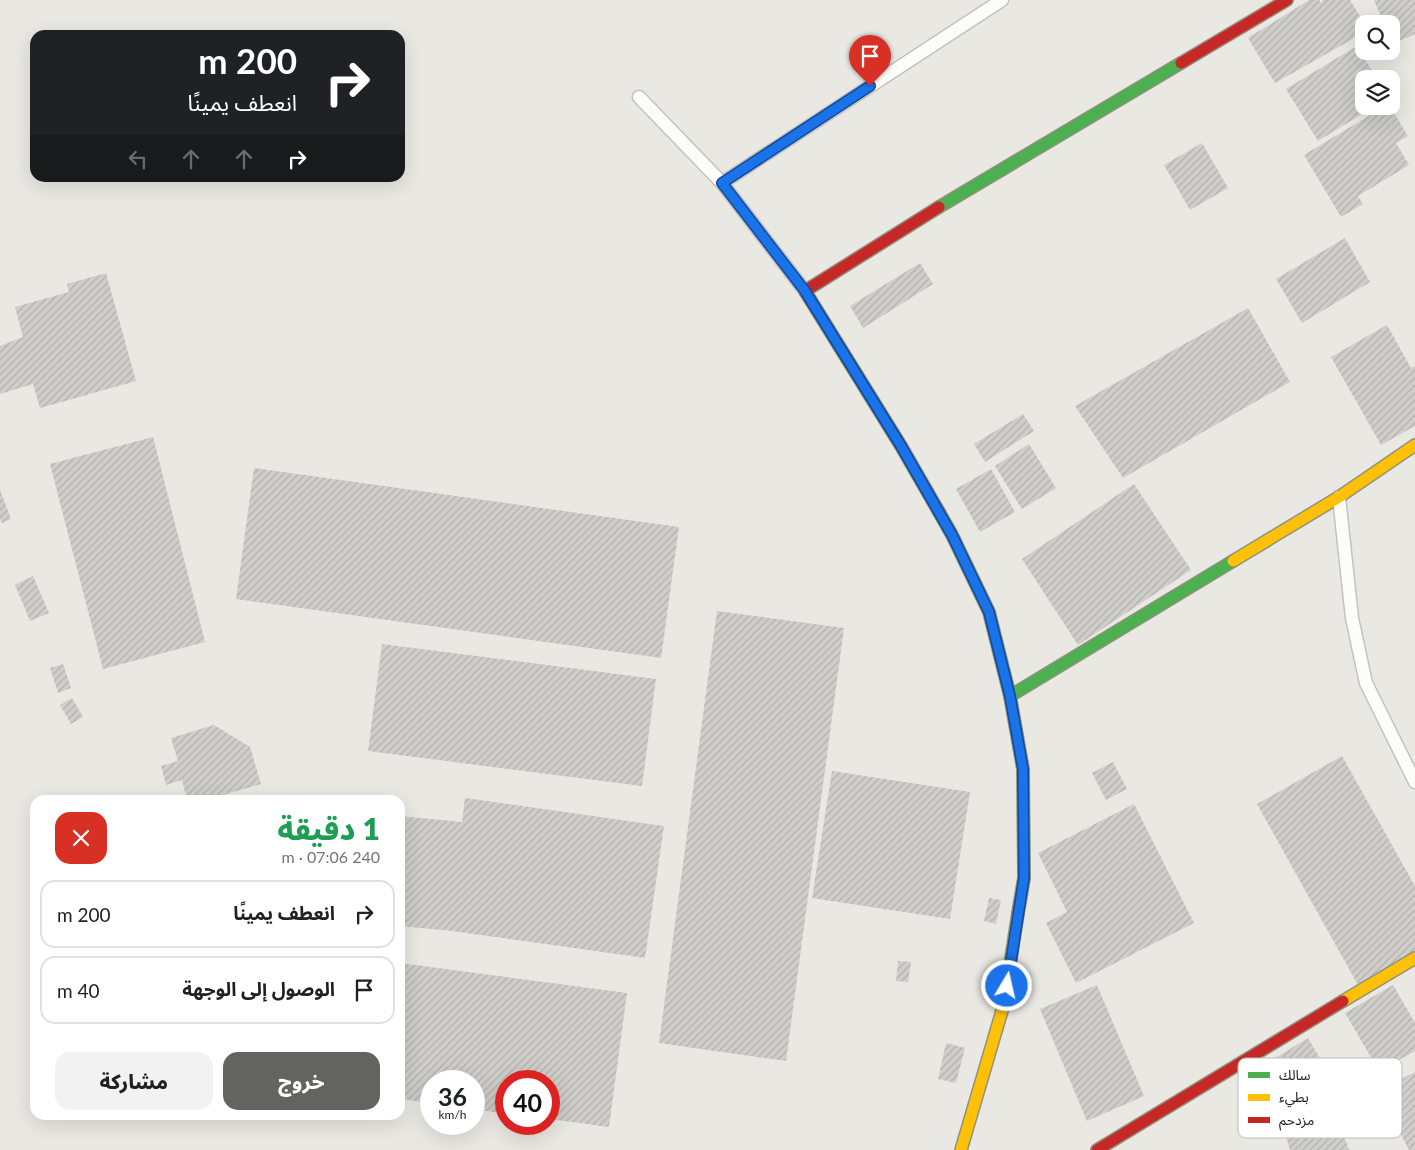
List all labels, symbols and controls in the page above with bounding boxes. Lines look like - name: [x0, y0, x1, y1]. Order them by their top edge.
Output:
- map controls: [1355, 15, 1400, 115]
- button: search: [1355, 15, 1400, 60]
- pin: [849, 35, 891, 86]
- text: 200 m: [198, 39, 297, 81]
- icon: arrive: [856, 42, 884, 70]
- icon: right: [315, 50, 380, 115]
- button: layers: [1355, 70, 1400, 115]
- text: انعطف يمينًا: [188, 89, 297, 116]
- icon: left: [124, 145, 152, 173]
- icon: ahead: [177, 145, 205, 173]
- icon: ahead: [230, 145, 258, 173]
- icon: right: [283, 145, 311, 173]
- text: 1 دقيقة: [277, 810, 380, 846]
- button: close: [55, 812, 107, 864]
- text: 240 m · 07:06: [281, 847, 380, 866]
- icon: right: [350, 900, 378, 928]
- text: انعطف يمينًا: [233, 901, 335, 924]
- text: 200 m: [57, 903, 111, 926]
- position arrow: [980, 959, 1032, 1011]
- icon: arrive: [350, 976, 378, 1004]
- text: الوصول إلى الوجهة: [182, 977, 335, 1000]
- text: 40 m: [57, 979, 100, 1002]
- button: مشاركة: [55, 1052, 213, 1110]
- button: خروج: [223, 1052, 380, 1110]
- legend: [1238, 1058, 1402, 1138]
- text: سالك: [1279, 1066, 1311, 1083]
- speed limit sign: 40: [495, 1070, 560, 1135]
- text: 36: [438, 1081, 467, 1111]
- text: بطيء: [1279, 1088, 1309, 1108]
- text: km/h: [438, 1107, 467, 1122]
- text: مزدحم: [1279, 1111, 1314, 1131]

